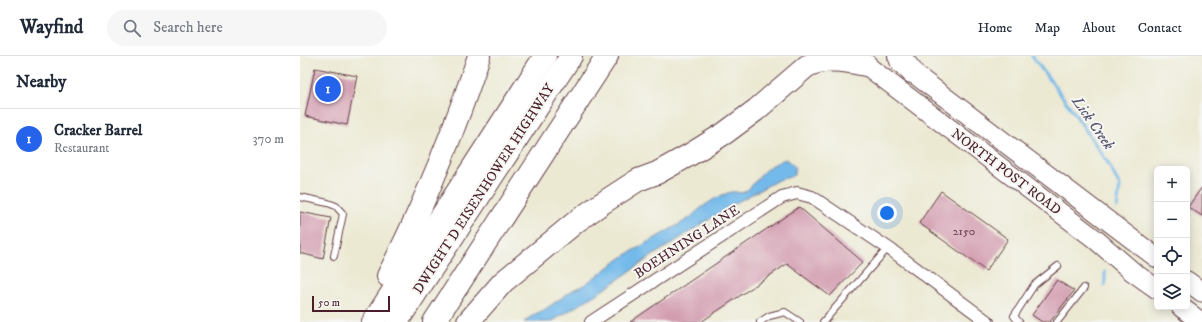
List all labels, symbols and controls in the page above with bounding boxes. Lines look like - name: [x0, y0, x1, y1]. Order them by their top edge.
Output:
- search box: [107, 10, 387, 46]
- text: Wayfind: [20, 16, 83, 39]
- icon: search: [121, 17, 143, 39]
- text: Search here: [153, 18, 223, 37]
- text: Home: [978, 19, 1012, 37]
- text: Map: [1034, 19, 1060, 37]
- text: About: [1082, 19, 1116, 37]
- text: Contact: [1138, 19, 1182, 37]
- text: Nearby: [16, 71, 66, 93]
- pin: 1: [315, 74, 341, 104]
- street label: DWIGHT D EISENHOWER HIGHWAY: [409, 80, 559, 297]
- water label: Lick Creek: [1067, 92, 1119, 154]
- text: Cracker Barrel: [54, 121, 142, 140]
- street label: NORTH POST ROAD: [947, 125, 1065, 219]
- text: 1: [27, 131, 31, 147]
- text: 370 m: [253, 131, 284, 147]
- text: Restaurant: [54, 140, 110, 156]
- map controls: [1154, 166, 1190, 310]
- button: +: [1154, 166, 1190, 202]
- street label: BOEHNING LANE: [631, 201, 743, 283]
- button: −: [1154, 202, 1190, 238]
- your location: [877, 203, 897, 223]
- house number: 2150: [953, 224, 975, 239]
- button: locate: [1154, 238, 1190, 274]
- button: layers: [1154, 274, 1190, 310]
- scale bar: [312, 294, 390, 313]
- text: 50 m: [318, 296, 340, 310]

